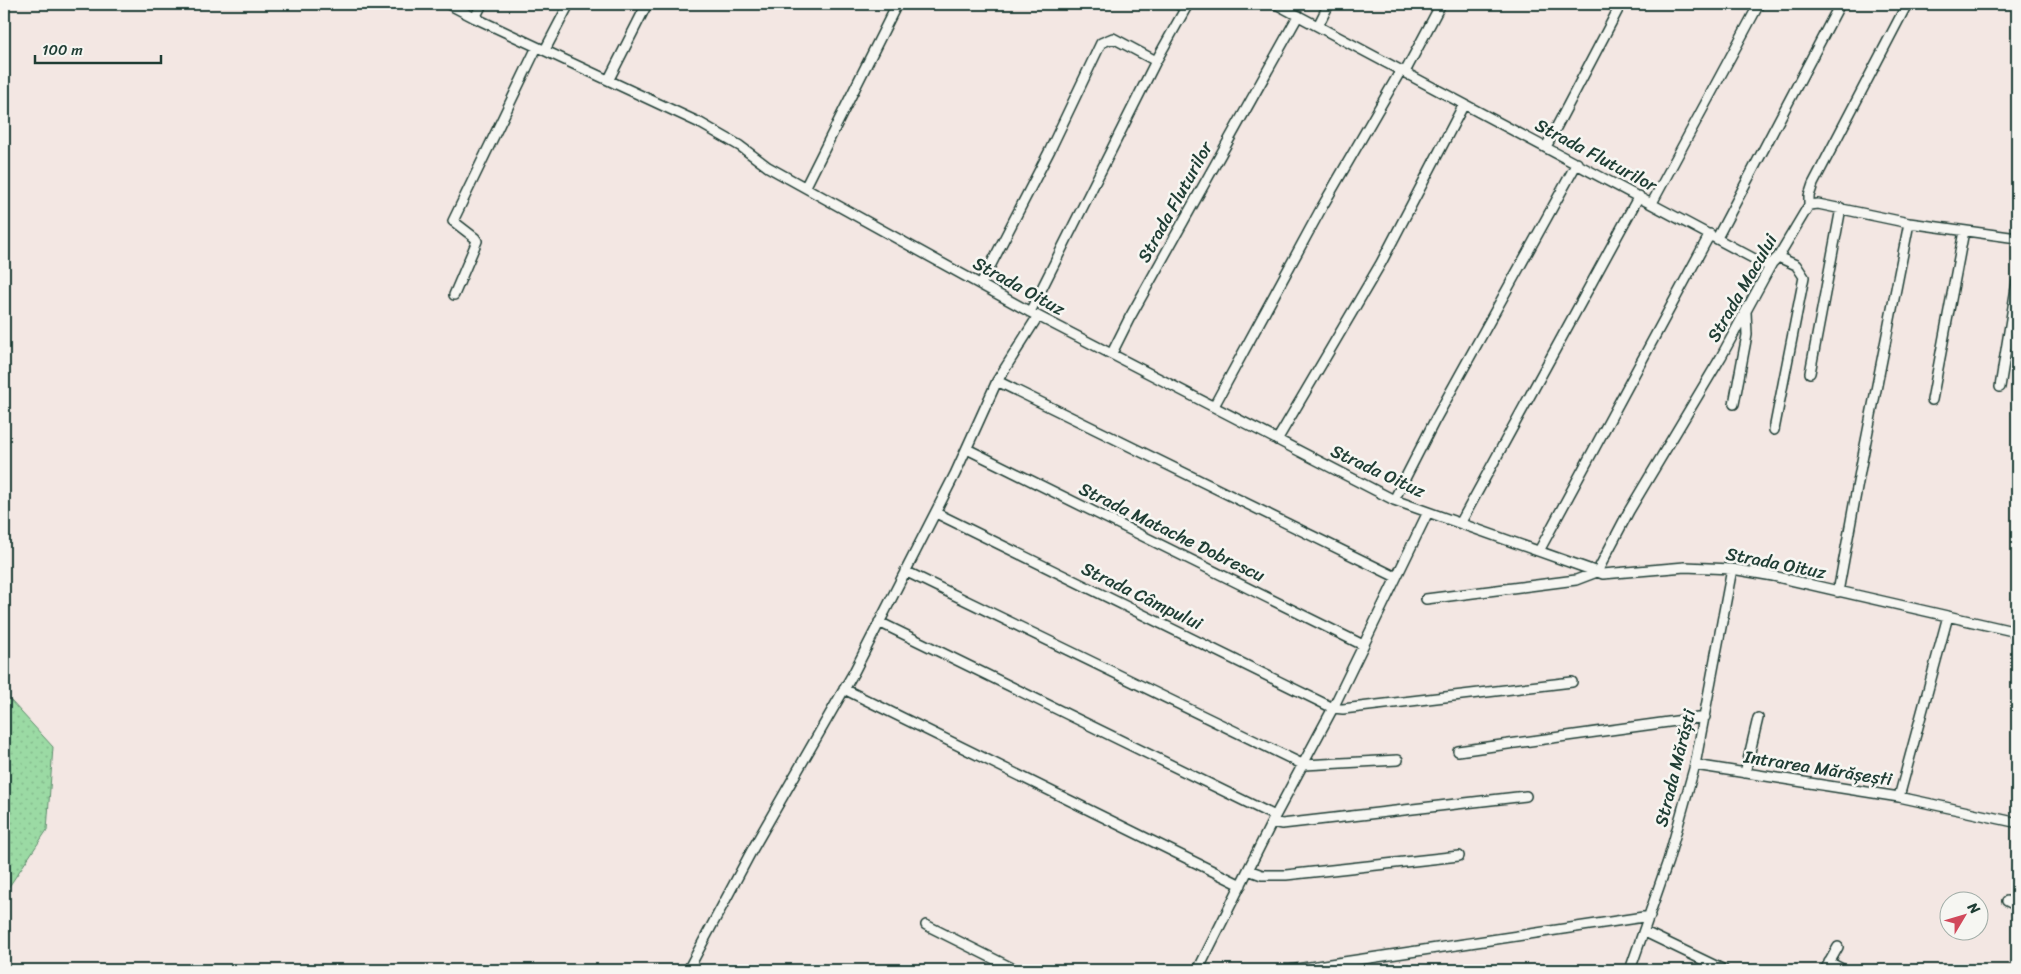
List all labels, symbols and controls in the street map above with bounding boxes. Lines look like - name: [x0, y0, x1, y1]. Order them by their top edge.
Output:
- scale bar: [35, 32, 161, 64]
- text: 100 m: [42, 37, 83, 63]
- street label: Strada Fluturilor: [1529, 109, 1664, 201]
- street label: Strada Fluturilor: [1128, 134, 1222, 269]
- street label: Strada Macului: [1698, 227, 1787, 348]
- street label: Strada Oituz: [967, 247, 1072, 325]
- street label: Strada Oituz: [1325, 435, 1431, 507]
- street label: Strada Matache Dobrescu: [1073, 473, 1271, 591]
- street label: Strada Oituz: [1723, 538, 1829, 588]
- street label: Strada Câmpului: [1076, 553, 1209, 640]
- street label: Strada Mărăști: [1645, 705, 1705, 830]
- street label: Intrarea Mărășești: [1741, 740, 1895, 796]
- north arrow: [1938, 892, 1988, 942]
- text: N: [1960, 896, 1987, 920]

